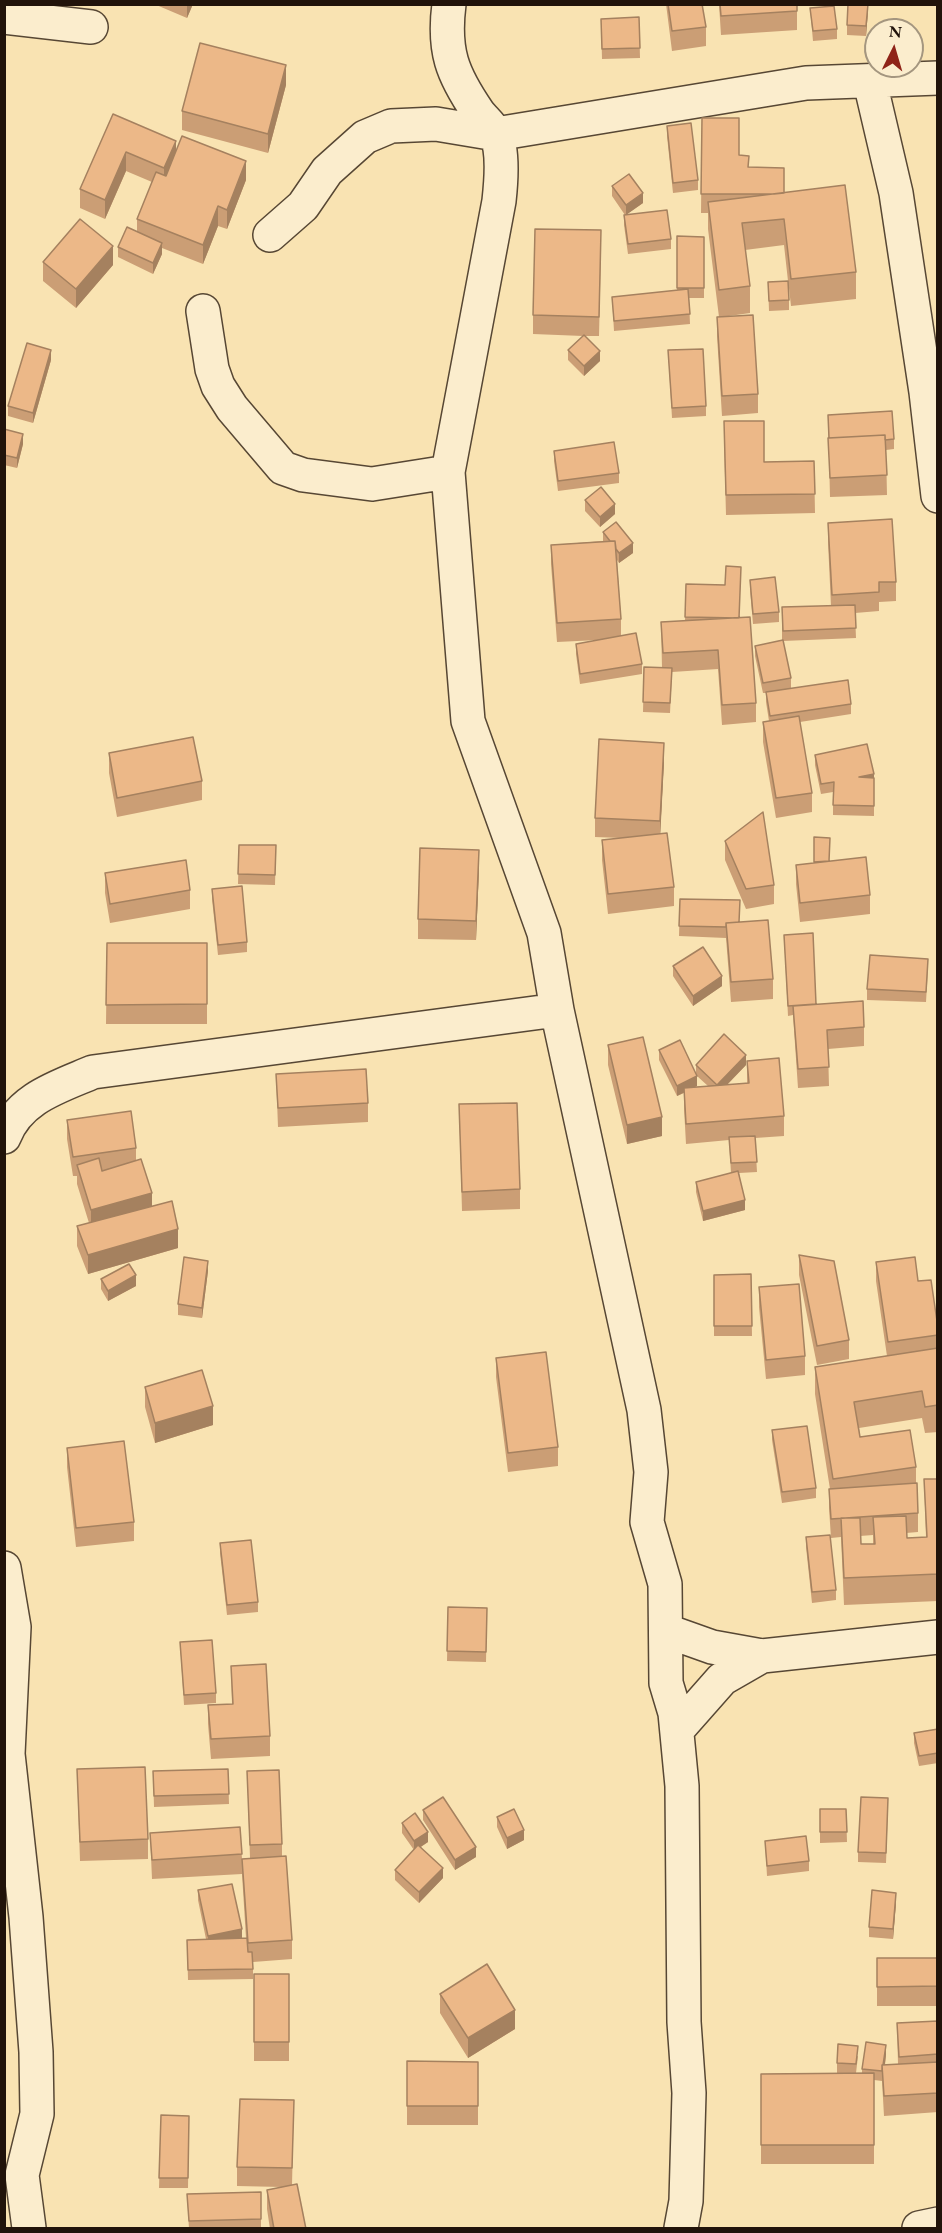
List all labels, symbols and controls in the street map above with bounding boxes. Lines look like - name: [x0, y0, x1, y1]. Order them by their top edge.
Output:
- north arrow: [864, 18, 924, 78]
- text: N: [888, 21, 903, 43]

